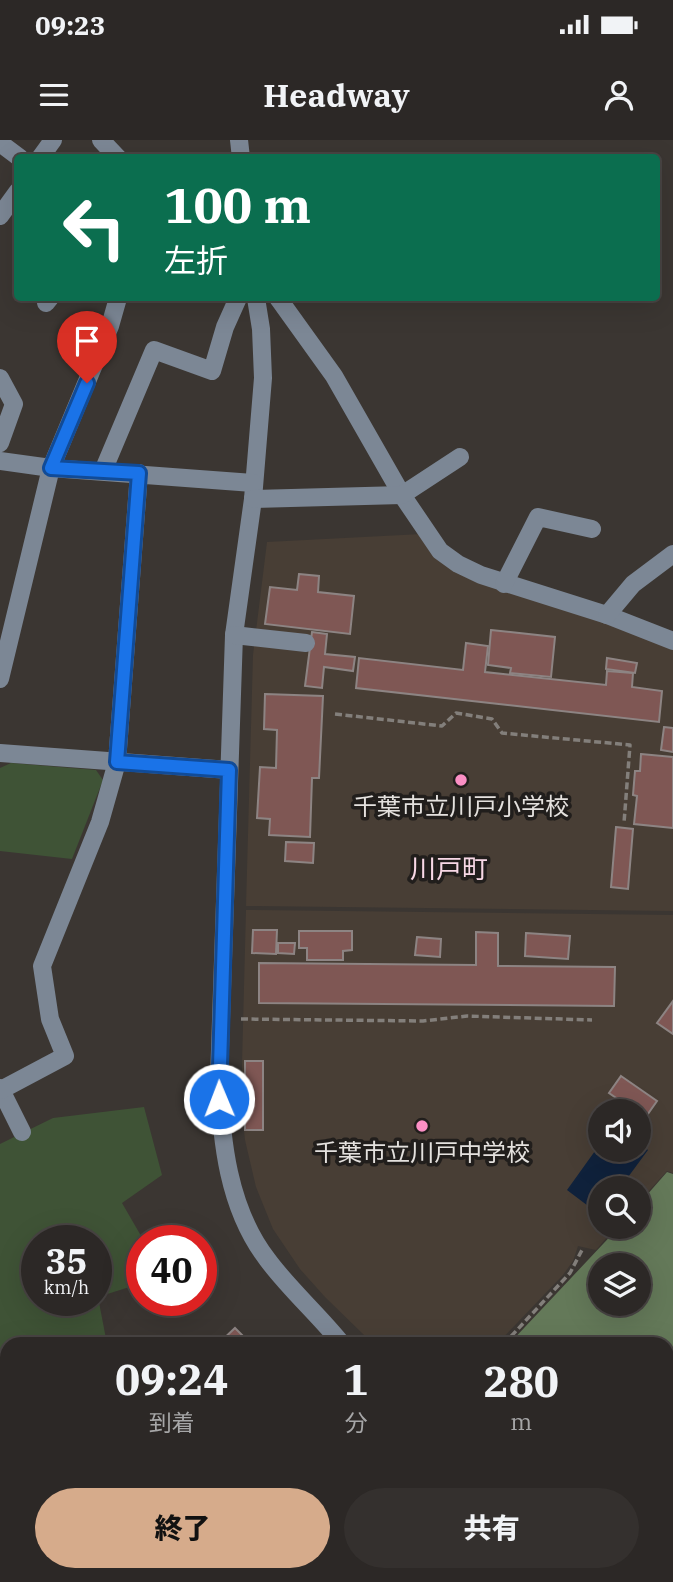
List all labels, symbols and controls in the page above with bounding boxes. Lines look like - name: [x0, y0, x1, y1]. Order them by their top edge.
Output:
- text: 09:23: [35, 8, 105, 42]
- text: Headway: [263, 74, 410, 116]
- icon: menu: [35, 76, 73, 114]
- icon: person: [600, 76, 638, 114]
- text: 100 m: [164, 173, 311, 236]
- icon: left: [49, 182, 140, 273]
- text: 左折: [164, 239, 228, 281]
- pin: [57, 311, 117, 383]
- icon: arrive: [68, 322, 106, 360]
- marker: 千葉市立川戸小学校: [453, 772, 469, 788]
- place label: 千葉市立川戸小学校: [353, 790, 569, 822]
- district label: 川戸町: [410, 851, 488, 885]
- position arrow: [182, 1062, 256, 1136]
- map controls: [588, 1099, 651, 1316]
- button: sound: [588, 1099, 651, 1162]
- marker: 千葉市立川戸中学校: [414, 1118, 430, 1134]
- place label: 千葉市立川戸中学校: [314, 1136, 530, 1168]
- button: search: [588, 1176, 651, 1239]
- speed limit sign: 40: [126, 1225, 217, 1316]
- text: 35: [45, 1238, 88, 1284]
- button: layers: [588, 1253, 651, 1316]
- text: km/h: [44, 1276, 89, 1299]
- text: 09:24: [115, 1352, 228, 1407]
- text: 1: [343, 1352, 369, 1407]
- text: 280: [483, 1354, 559, 1409]
- text: m: [510, 1406, 532, 1436]
- text: 到着: [149, 1407, 195, 1437]
- text: 分: [344, 1407, 367, 1437]
- button: 終了: [35, 1488, 330, 1568]
- button: 共有: [344, 1488, 639, 1568]

